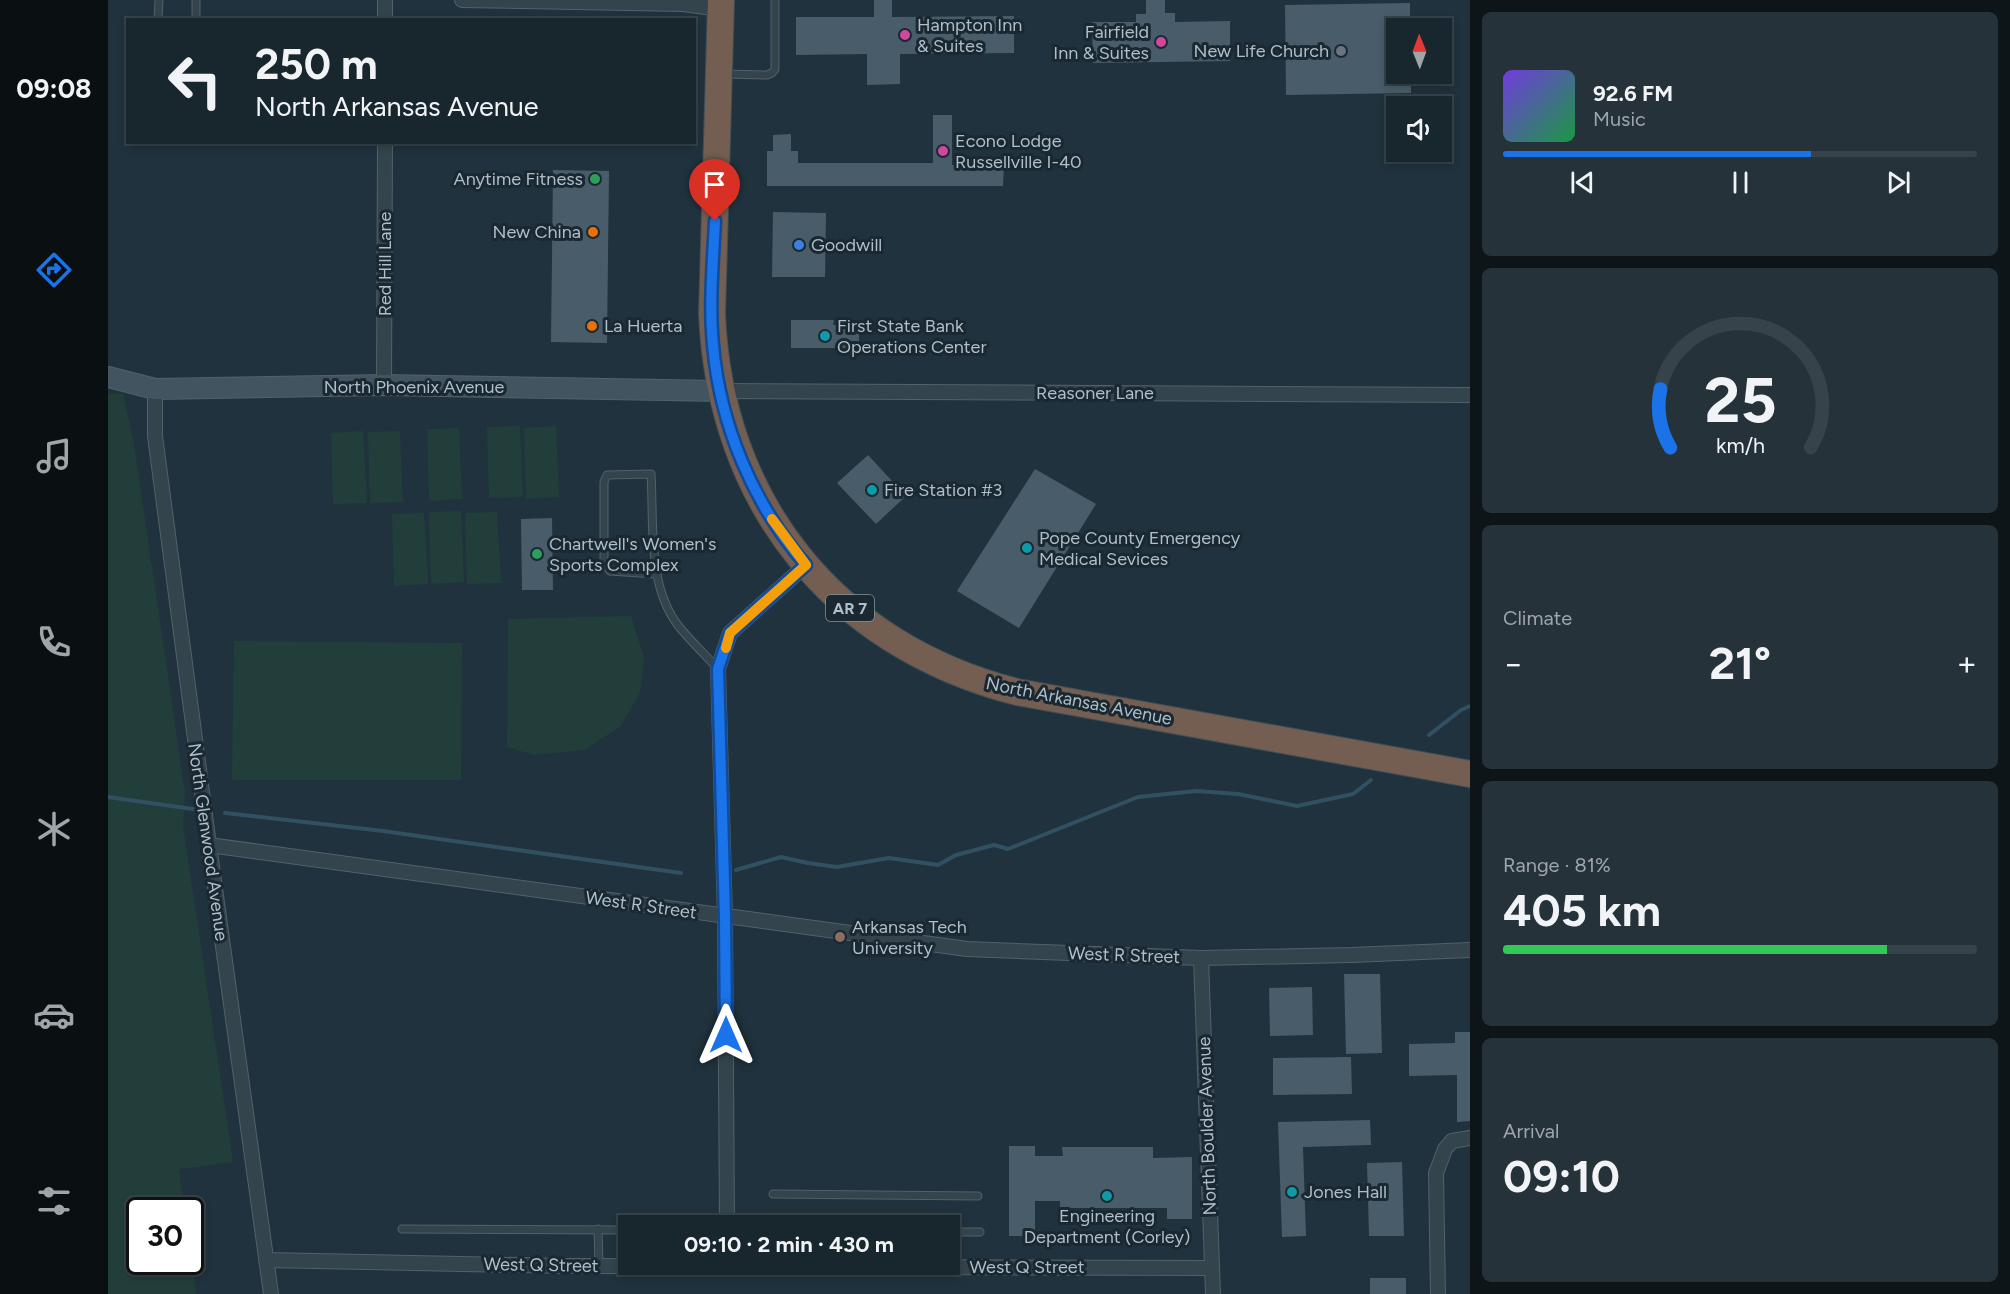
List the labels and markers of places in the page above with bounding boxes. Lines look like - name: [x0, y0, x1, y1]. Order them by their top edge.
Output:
- place label: Hampton Inn & Suites: [917, 14, 1022, 57]
- place label: Fairfield Inn & Suites: [1053, 21, 1149, 64]
- marker: Hampton Inn & Suites: [898, 28, 912, 42]
- marker: Fairfield Inn & Suites: [1154, 35, 1168, 49]
- place label: New Life Church: [1194, 40, 1329, 62]
- marker: New Life Church: [1334, 44, 1348, 58]
- place label: Econo Lodge Russellville I-40: [955, 130, 1082, 173]
- marker: Econo Lodge Russellville I-40: [936, 144, 950, 158]
- pin: [689, 159, 740, 221]
- place label: Anytime Fitness: [453, 168, 583, 190]
- marker: Anytime Fitness: [588, 172, 602, 186]
- place label: New China: [493, 221, 581, 243]
- marker: New China: [586, 225, 600, 239]
- place label: Goodwill: [811, 234, 882, 256]
- marker: Goodwill: [792, 238, 806, 252]
- place label: La Huerta: [604, 315, 682, 337]
- place label: First State Bank Operations Center: [837, 315, 987, 358]
- marker: La Huerta: [585, 319, 599, 333]
- marker: First State Bank Operations Center: [818, 329, 832, 343]
- place label: Fire Station #3: [884, 479, 1002, 501]
- marker: Fire Station #3: [865, 483, 879, 497]
- place label: Pope County Emergency Medical Sevices: [1039, 527, 1241, 570]
- place label: Chartwell's Women's Sports Complex: [549, 533, 716, 576]
- marker: Pope County Emergency Medical Sevices: [1020, 541, 1034, 555]
- marker: Chartwell's Women's Sports Complex: [530, 547, 544, 561]
- place label: Arkansas Tech University: [852, 916, 967, 959]
- marker: Arkansas Tech University: [833, 930, 847, 944]
- place label: Jones Hall: [1304, 1181, 1387, 1203]
- marker: Jones Hall: [1285, 1185, 1299, 1199]
- marker: Engineering Department (Corley): [1100, 1189, 1114, 1203]
- place label: Engineering Department (Corley): [1024, 1205, 1190, 1248]

